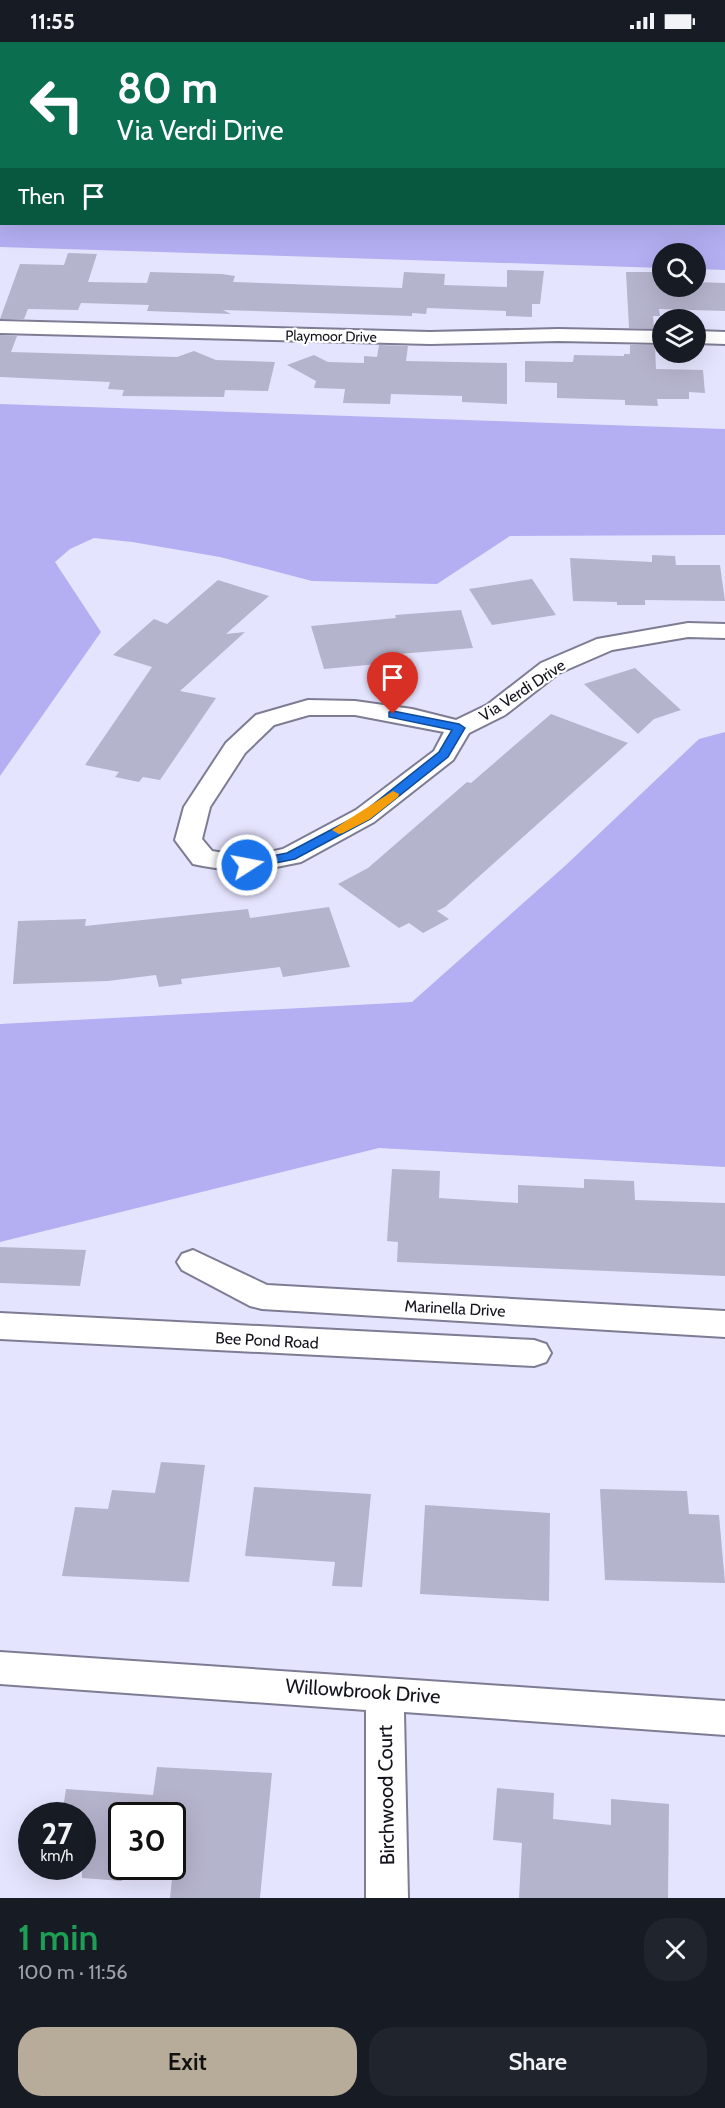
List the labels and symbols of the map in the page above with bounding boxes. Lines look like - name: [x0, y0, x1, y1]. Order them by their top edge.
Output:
- street label: Playmoor Drive: [285, 326, 377, 346]
- pin: [367, 652, 418, 714]
- street label: Via Verdi Drive: [476, 656, 569, 725]
- position arrow: [215, 833, 279, 897]
- street label: Marinella Drive: [404, 1296, 506, 1321]
- street label: Bee Pond Road: [215, 1328, 319, 1353]
- street label: Willowbrook Drive: [285, 1674, 441, 1708]
- street label: Birchwood Court: [373, 1724, 399, 1865]
- speed limit sign: 30: [108, 1802, 186, 1880]

